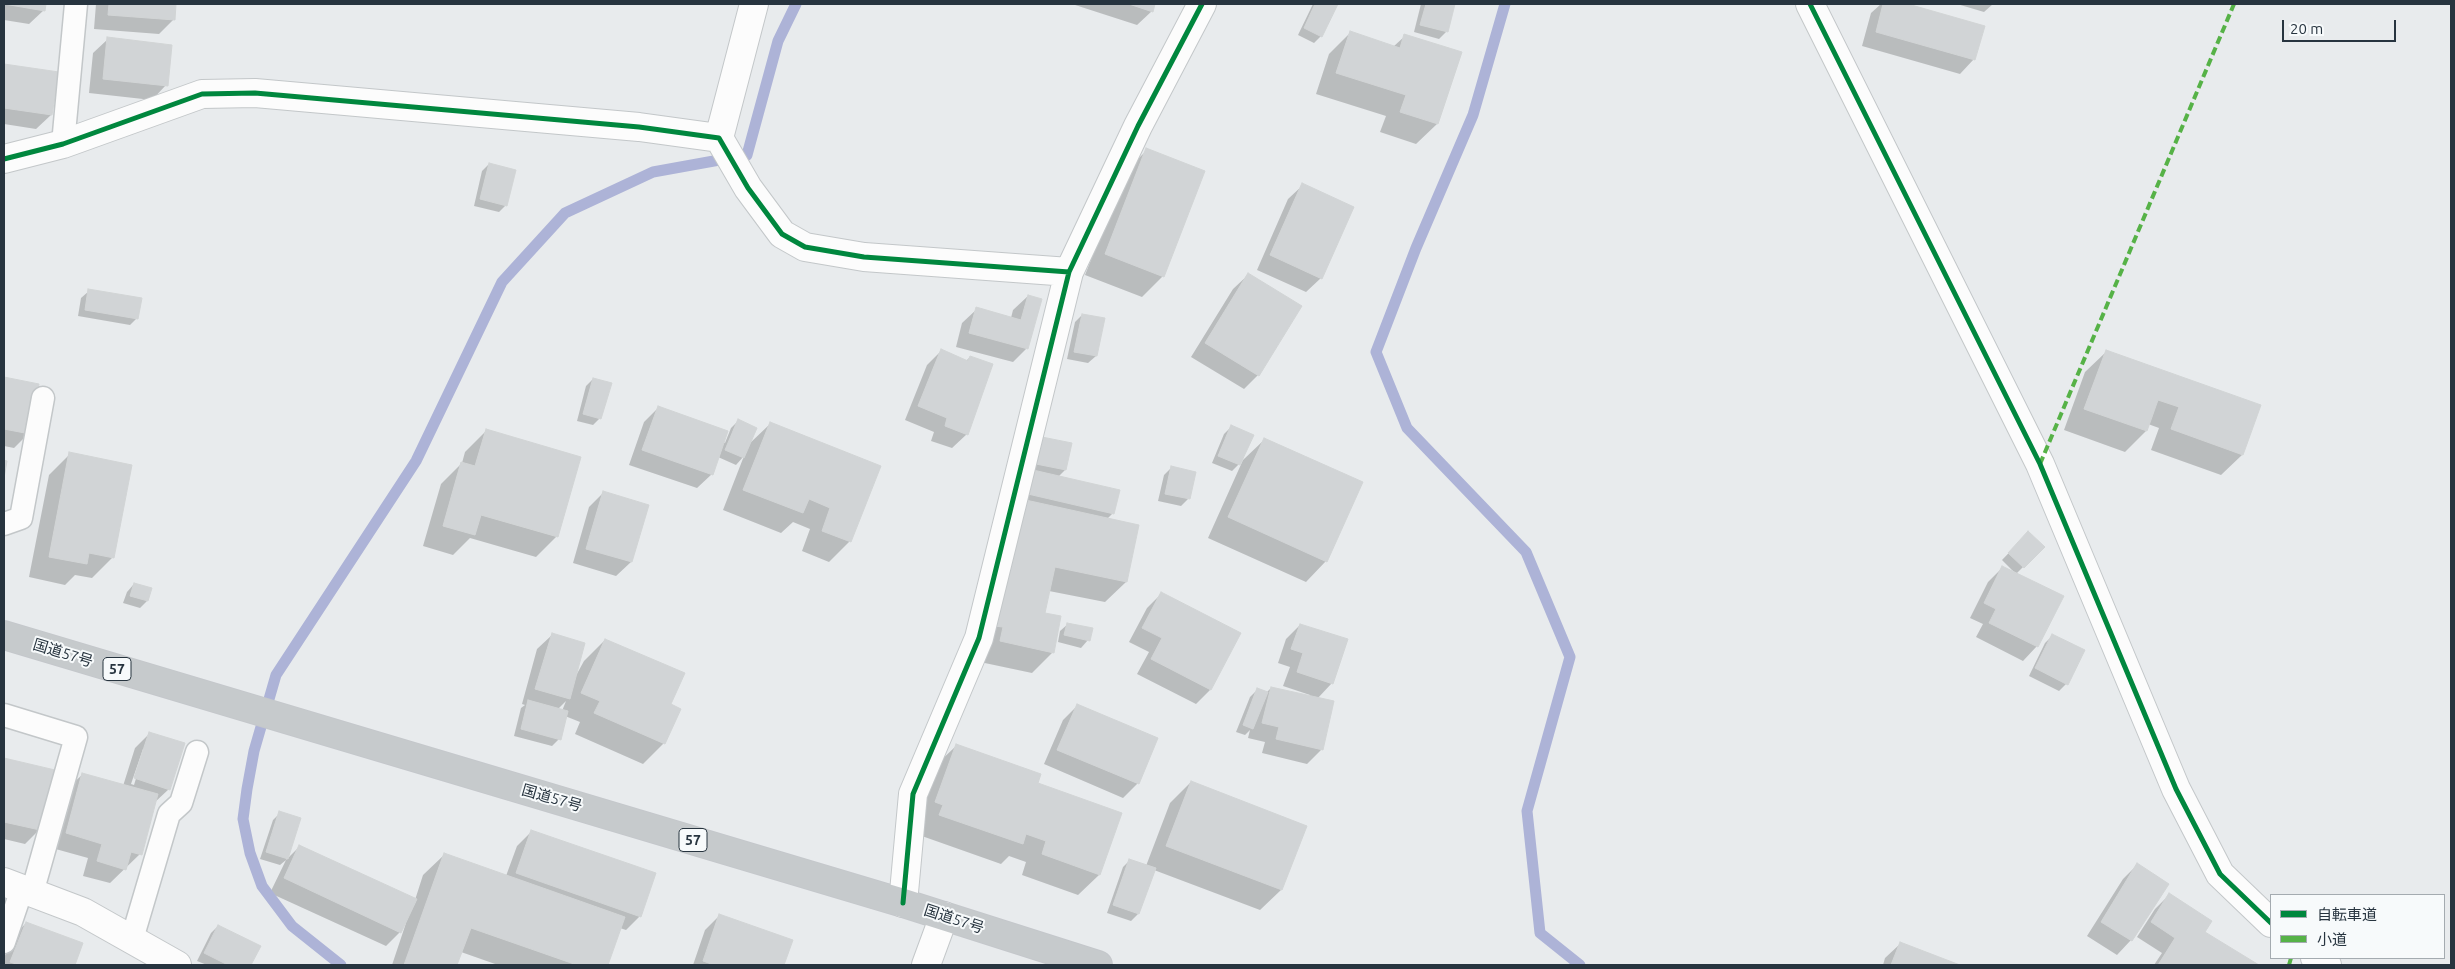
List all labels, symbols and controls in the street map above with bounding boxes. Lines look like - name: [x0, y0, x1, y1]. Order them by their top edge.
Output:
- scale bar: [2285, 10, 2399, 42]
- text: 20 m: [2290, 20, 2323, 37]
- street label: 国道57号: [31, 635, 95, 671]
- road number: 57: [103, 658, 131, 681]
- street label: 国道57号: [520, 781, 584, 815]
- road number: 57: [679, 828, 707, 852]
- legend: [2270, 894, 2445, 959]
- street label: 国道57号: [922, 901, 986, 937]
- text: 自転車道: [2317, 906, 2377, 923]
- text: 小道: [2317, 931, 2347, 948]

